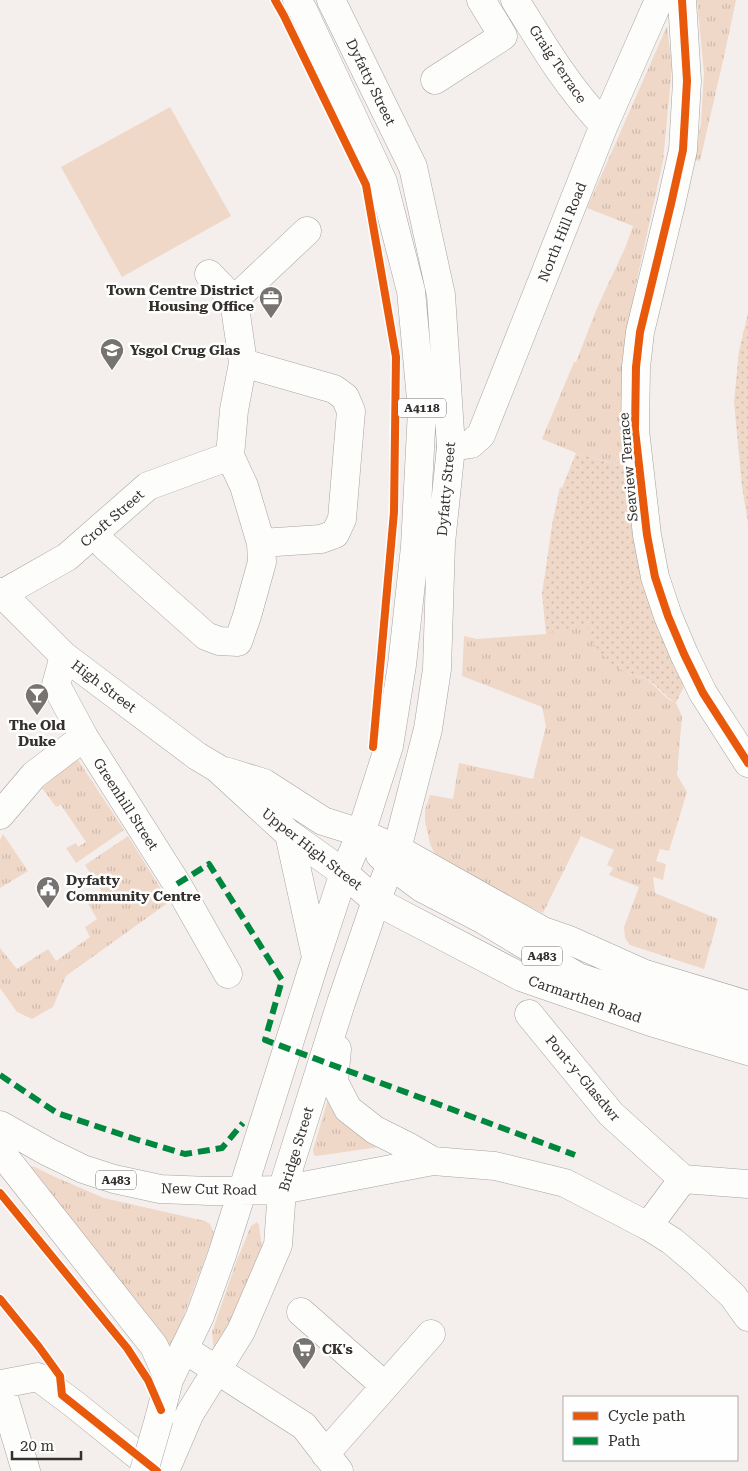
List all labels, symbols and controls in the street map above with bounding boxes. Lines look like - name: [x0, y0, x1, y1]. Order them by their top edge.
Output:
- street label: Graig Terrace: [526, 22, 590, 106]
- street label: Dyfatty Street: [343, 36, 399, 128]
- street label: North Hill Road: [535, 180, 589, 284]
- place label: Town Centre District Housing Office: [106, 282, 254, 314]
- office icon: Town Centre District Housing Office: [258, 285, 284, 319]
- school or university icon: Ysgol Crug Glas: [99, 337, 125, 371]
- place label: Ysgol Crug Glas: [130, 342, 240, 358]
- road number: A4118: [398, 398, 446, 418]
- street label: Seaview Terrace: [615, 411, 641, 522]
- street label: Dyfatty Street: [434, 441, 458, 537]
- street label: Croft Street: [77, 486, 147, 550]
- street label: High Street: [69, 656, 139, 716]
- bar icon: The Old Duke: [24, 682, 50, 716]
- place label: The Old Duke: [9, 717, 66, 749]
- street label: Greenhill Street: [90, 755, 162, 853]
- street label: Upper High Street: [259, 805, 365, 893]
- place label: Dyfatty Community Centre: [66, 872, 201, 904]
- public building icon: Dyfatty Community Centre: [35, 875, 61, 909]
- road number: A483: [522, 946, 562, 966]
- street label: Carmarthen Road: [526, 972, 644, 1026]
- street label: Pont-y-Glasdwr: [542, 1032, 624, 1124]
- street label: Bridge Street: [276, 1105, 316, 1193]
- road number: A483: [96, 1170, 136, 1190]
- street label: New Cut Road: [161, 1180, 257, 1198]
- supermarket icon: CK's: [291, 1336, 317, 1370]
- place label: CK's: [322, 1341, 353, 1357]
- legend: [563, 1396, 738, 1461]
- text: Cycle path: [608, 1407, 686, 1425]
- scale bar: [12, 1428, 81, 1460]
- text: Path: [608, 1432, 641, 1450]
- text: 20 m: [20, 1437, 55, 1455]

